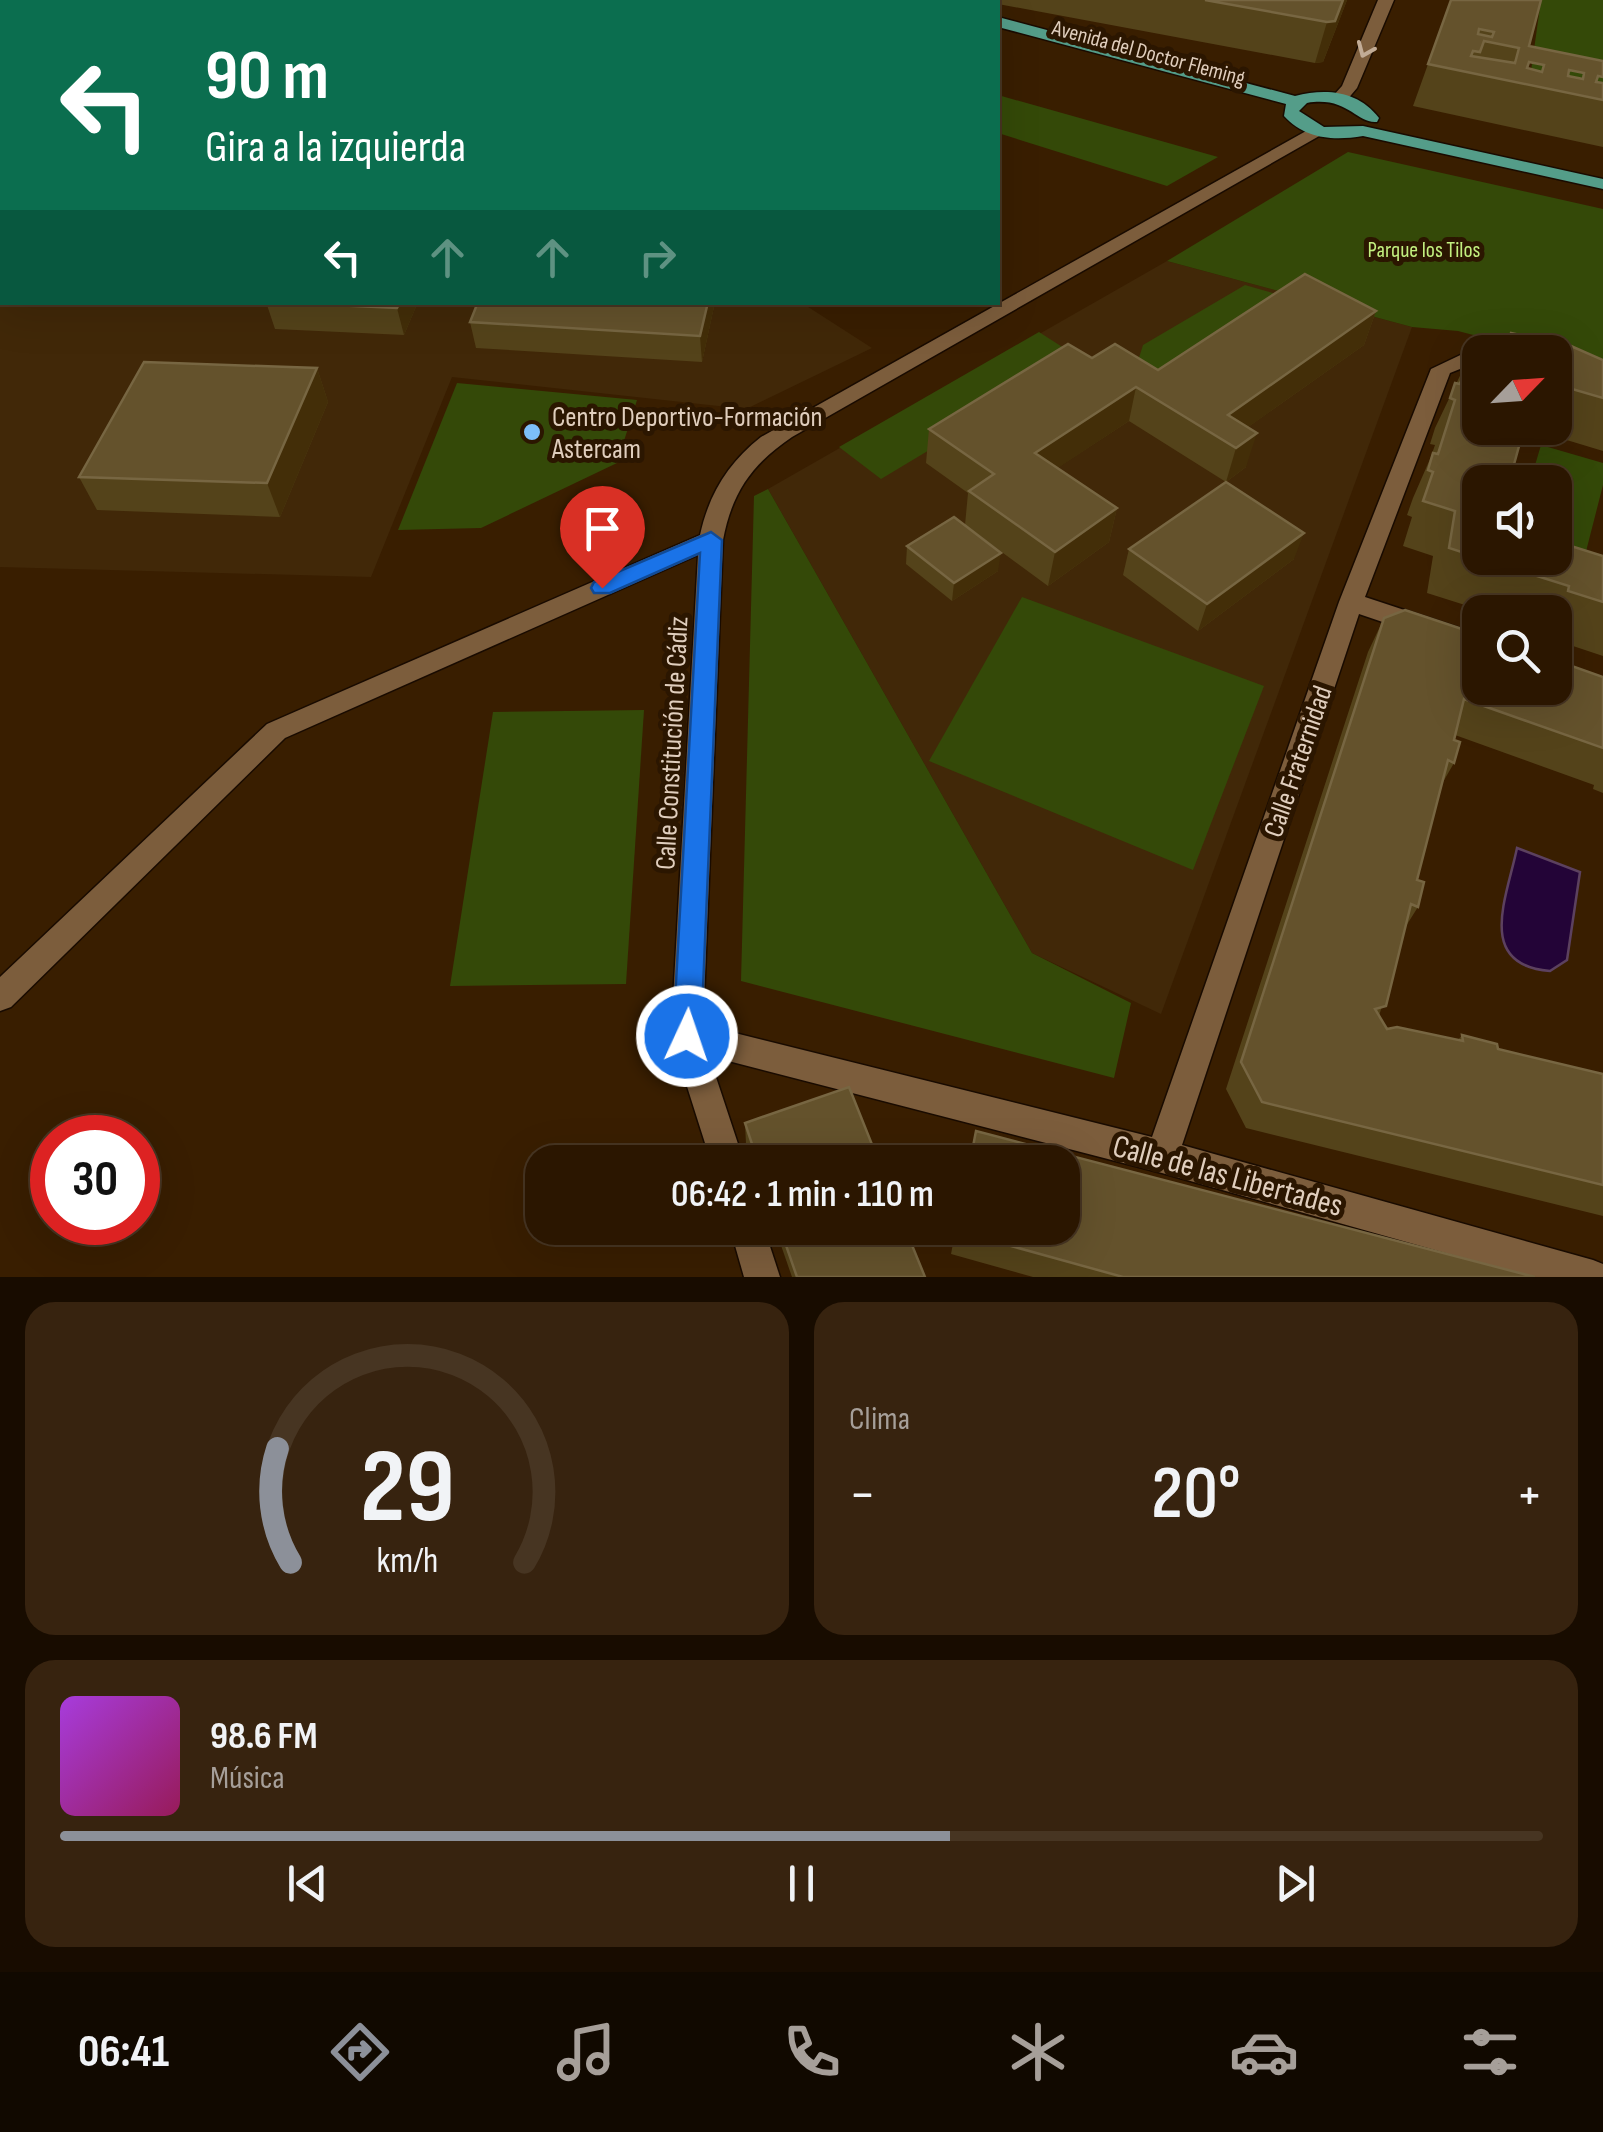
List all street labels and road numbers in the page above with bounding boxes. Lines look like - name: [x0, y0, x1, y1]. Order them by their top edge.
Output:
- street label: Avenida del Doctor Fleming: [1048, 14, 1248, 92]
- street label: Calle Constitución de Cádiz: [649, 616, 696, 871]
- street label: Calle Fraternidad: [1257, 681, 1340, 842]
- street label: Calle de las Libertades: [1108, 1127, 1347, 1226]

